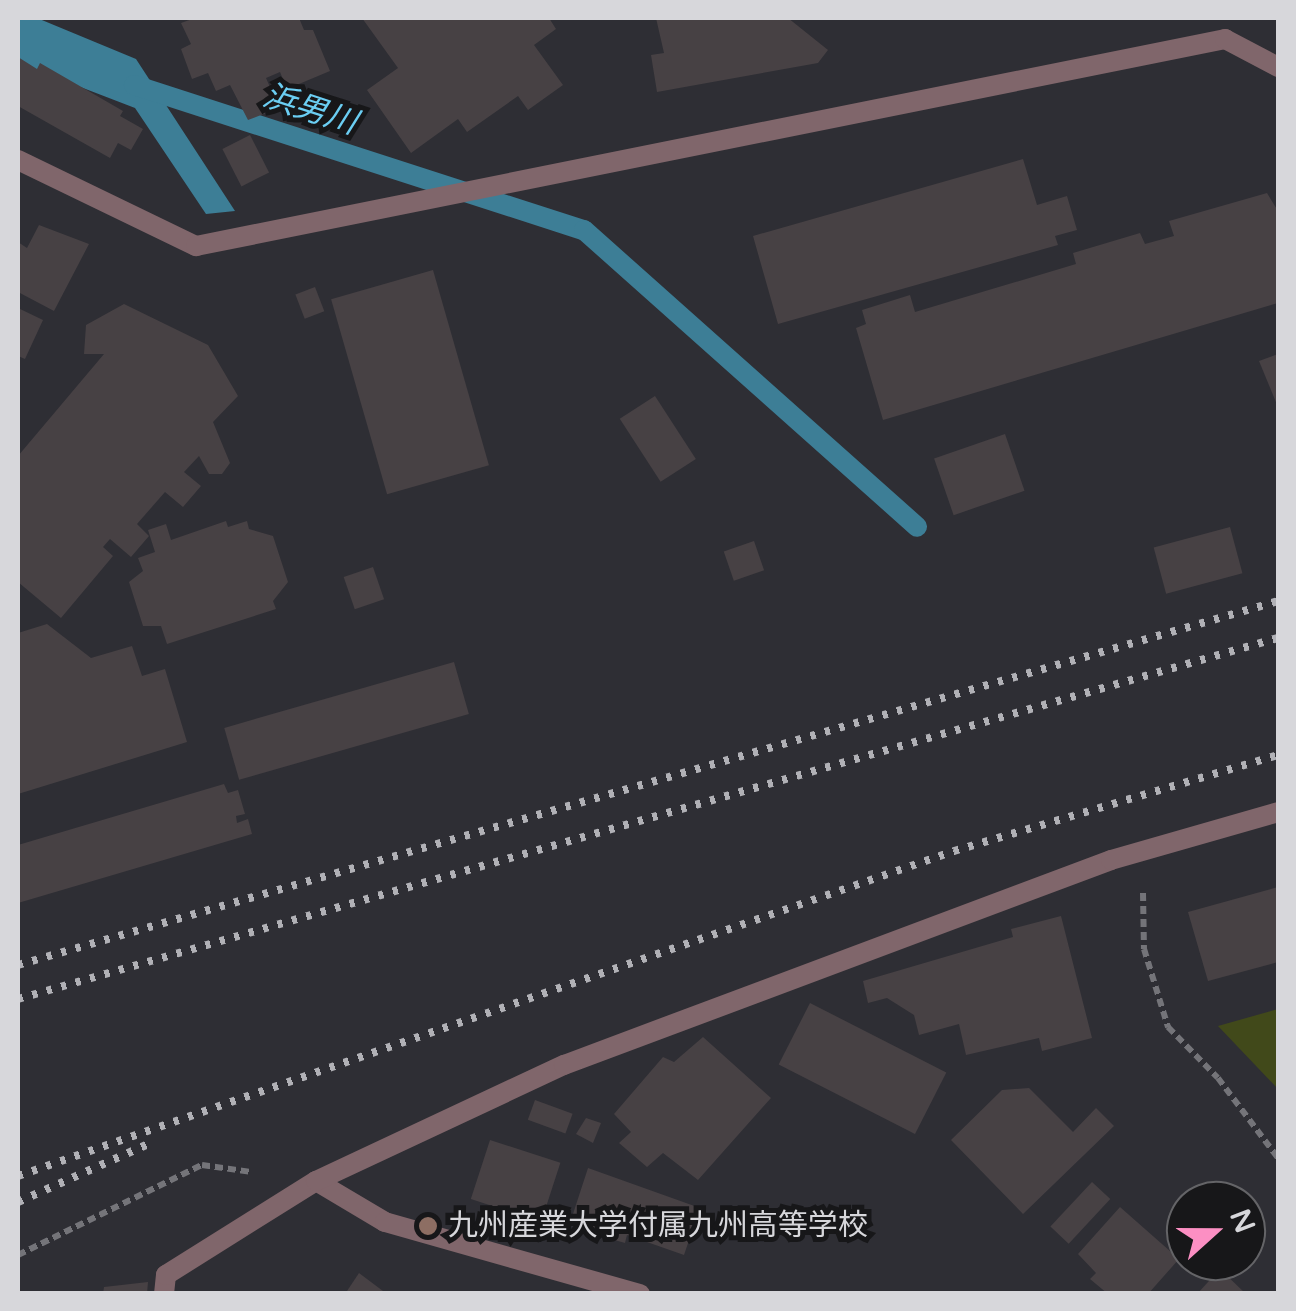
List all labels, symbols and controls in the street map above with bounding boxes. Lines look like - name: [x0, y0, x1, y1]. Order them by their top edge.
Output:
- water label: 浜男川: [258, 77, 362, 143]
- north arrow: [1166, 1181, 1266, 1281]
- text: N: [1222, 1204, 1262, 1238]
- place label: 九州産業大学付属九州高等学校: [448, 1208, 868, 1244]
- marker: 九州産業大学付属九州高等学校: [417, 1215, 439, 1237]

